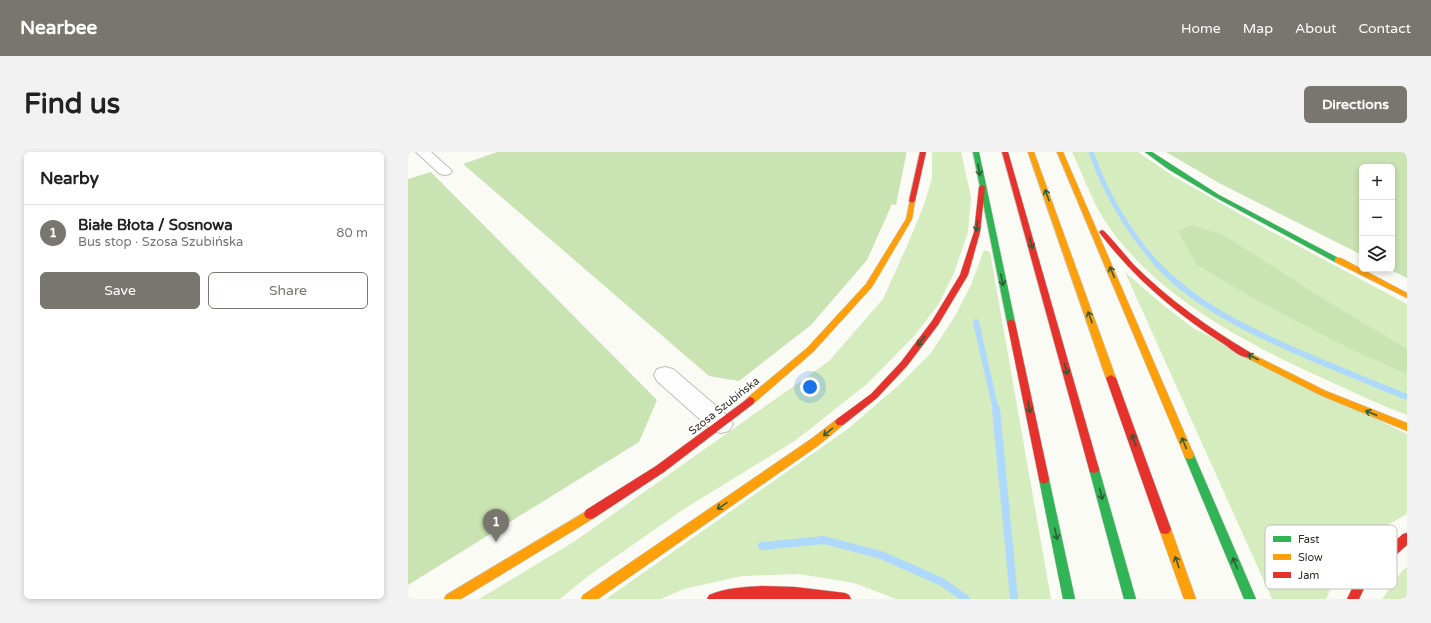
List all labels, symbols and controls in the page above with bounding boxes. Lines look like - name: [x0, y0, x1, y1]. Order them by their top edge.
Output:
- text: Nearbee: [20, 17, 97, 39]
- text: Home: [1181, 20, 1221, 37]
- text: Map: [1243, 20, 1273, 37]
- text: About: [1295, 20, 1337, 37]
- text: Contact: [1359, 20, 1411, 37]
- button: Directions: [1304, 86, 1407, 123]
- text: Find us: [24, 87, 120, 121]
- one-way arrow: [975, 163, 983, 176]
- map controls: [1359, 164, 1395, 272]
- button: +: [1359, 164, 1395, 200]
- text: Nearby: [40, 168, 99, 189]
- one-way arrow: [1042, 189, 1050, 201]
- button: −: [1359, 200, 1395, 236]
- text: Białe Błota / Sosnowa: [78, 216, 233, 234]
- one-way arrow: [974, 219, 981, 232]
- text: 1: [49, 225, 57, 241]
- text: 80 m: [336, 225, 368, 241]
- text: Bus stop · Szosa Szubińska: [78, 234, 243, 250]
- button: layers: [1359, 236, 1395, 272]
- one-way arrow: [1028, 237, 1035, 250]
- one-way arrow: [1107, 267, 1115, 279]
- button: Save: [40, 272, 200, 309]
- button: Share: [208, 272, 368, 309]
- one-way arrow: [998, 273, 1006, 286]
- one-way arrow: [1086, 312, 1094, 324]
- one-way arrow: [917, 336, 926, 347]
- one-way arrow: [1247, 353, 1259, 360]
- one-way arrow: [1063, 362, 1070, 375]
- street label: Szosa Szubińska: [686, 374, 762, 438]
- your location: [800, 377, 820, 397]
- one-way arrow: [1025, 400, 1033, 413]
- one-way arrow: [1365, 408, 1377, 416]
- one-way arrow: [823, 427, 834, 436]
- one-way arrow: [1129, 434, 1137, 446]
- one-way arrow: [1180, 438, 1188, 450]
- one-way arrow: [1098, 487, 1105, 500]
- one-way arrow: [717, 502, 728, 510]
- pin: 1: [483, 509, 509, 542]
- legend: [1265, 525, 1397, 589]
- one-way arrow: [1052, 528, 1060, 541]
- text: Fast: [1298, 533, 1319, 546]
- text: Slow: [1298, 551, 1323, 564]
- one-way arrow: [1173, 556, 1180, 569]
- one-way arrow: [1231, 558, 1238, 570]
- text: Jam: [1298, 569, 1319, 582]

